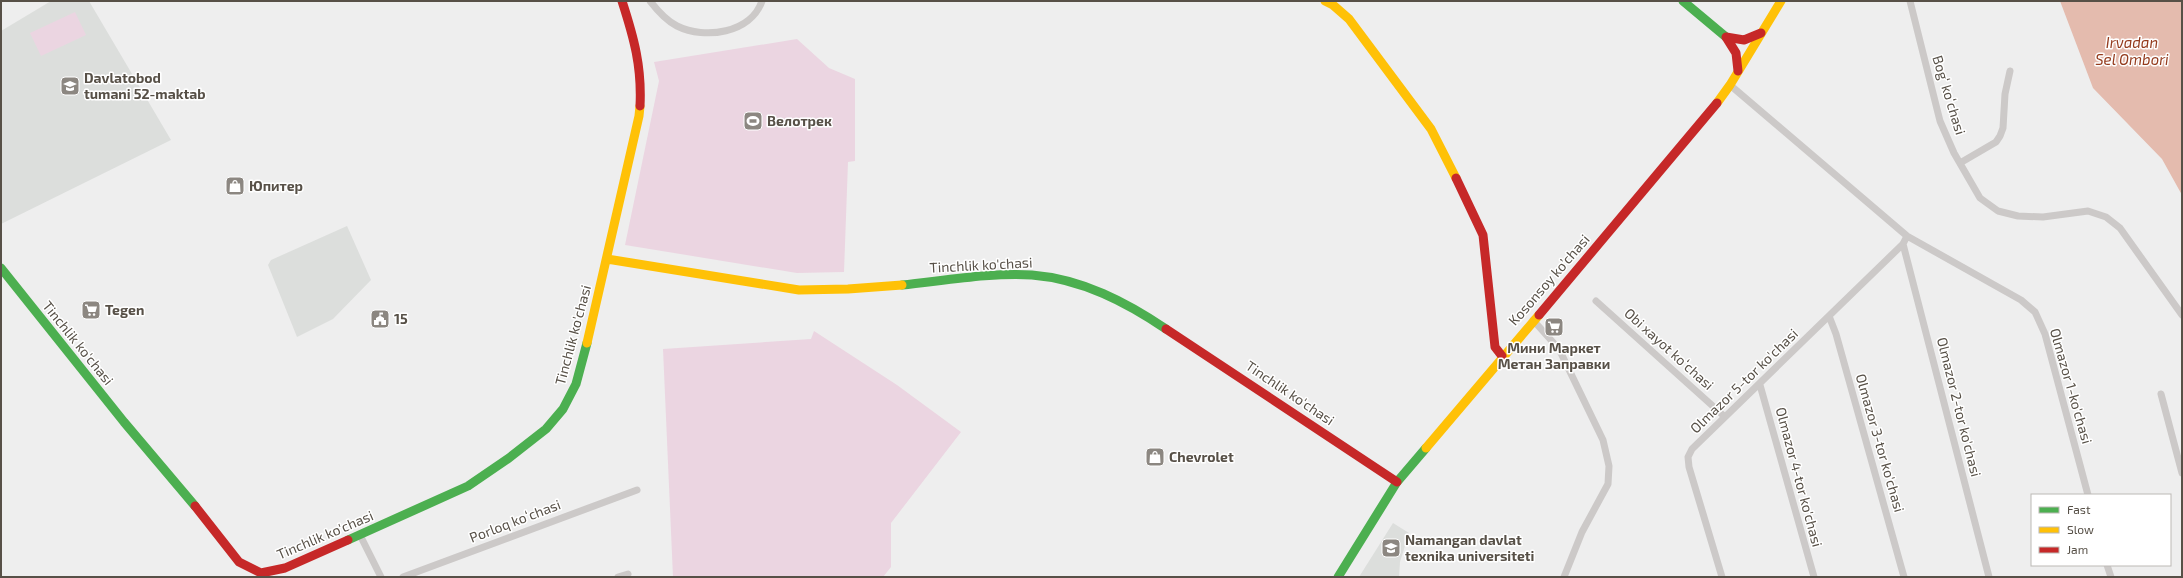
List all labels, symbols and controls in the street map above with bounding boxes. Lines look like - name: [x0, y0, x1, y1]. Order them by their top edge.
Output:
- water label: Irvadan Sel Ombori: [2095, 33, 2169, 68]
- street label: Bogʻ koʻchasi: [1929, 53, 1970, 137]
- place label: Davlatobod tumani 52-maktab: [84, 69, 206, 102]
- school or university icon: Davlatobod tumani 52-maktab: [59, 75, 81, 97]
- sports icon: Велотрек: [742, 110, 764, 132]
- place label: Велотрек: [767, 112, 832, 129]
- shop icon: Юпитер: [224, 175, 246, 197]
- place label: Юпитер: [249, 177, 303, 194]
- street label: Kosonsoy ko’chasi: [1505, 231, 1593, 329]
- street label: Tinchlik ko'chasi: [929, 253, 1033, 276]
- street label: Tinchlik ko'chasi: [551, 283, 594, 387]
- street label: Tinchlik ko'chasi: [39, 297, 117, 388]
- supermarket icon: Tegen: [80, 299, 102, 321]
- place label: Tegen: [105, 301, 144, 318]
- street label: Obi xayot koʻchasi: [1621, 304, 1717, 393]
- public building icon: 15: [369, 308, 391, 330]
- place label: 15: [394, 310, 408, 327]
- supermarket icon: Мини Маркет Метан Заправки: [1543, 316, 1565, 338]
- street label: Olmazor 5-tor ko'chasi: [1686, 325, 1801, 436]
- street label: Olmazor 1-ko'chasi: [2047, 326, 2096, 446]
- street label: Olmazor 2-tor ko'chasi: [1934, 335, 1985, 478]
- place label: Мини Маркет Метан Заправки: [1498, 339, 1610, 372]
- street label: Tinchlik ko'chasi: [1243, 357, 1338, 428]
- street label: Olmazor 3-tor ko'chasi: [1853, 372, 1908, 514]
- street label: Olmazor 4-tor ko'chasi: [1773, 405, 1826, 549]
- shop icon: Chevrolet: [1144, 446, 1166, 468]
- place label: Chevrolet: [1169, 448, 1234, 465]
- legend: [2031, 494, 2171, 566]
- street label: Porloq koʻchasi: [467, 495, 563, 546]
- text: Fast: [2067, 502, 2091, 516]
- street label: Tinchlik ko'chasi: [274, 507, 376, 562]
- text: Slow: [2067, 522, 2094, 536]
- place label: Namangan davlat texnika universiteti: [1405, 531, 1534, 564]
- school or university icon: Namangan davlat texnika universiteti: [1380, 537, 1402, 559]
- text: Jam: [2067, 542, 2088, 556]

